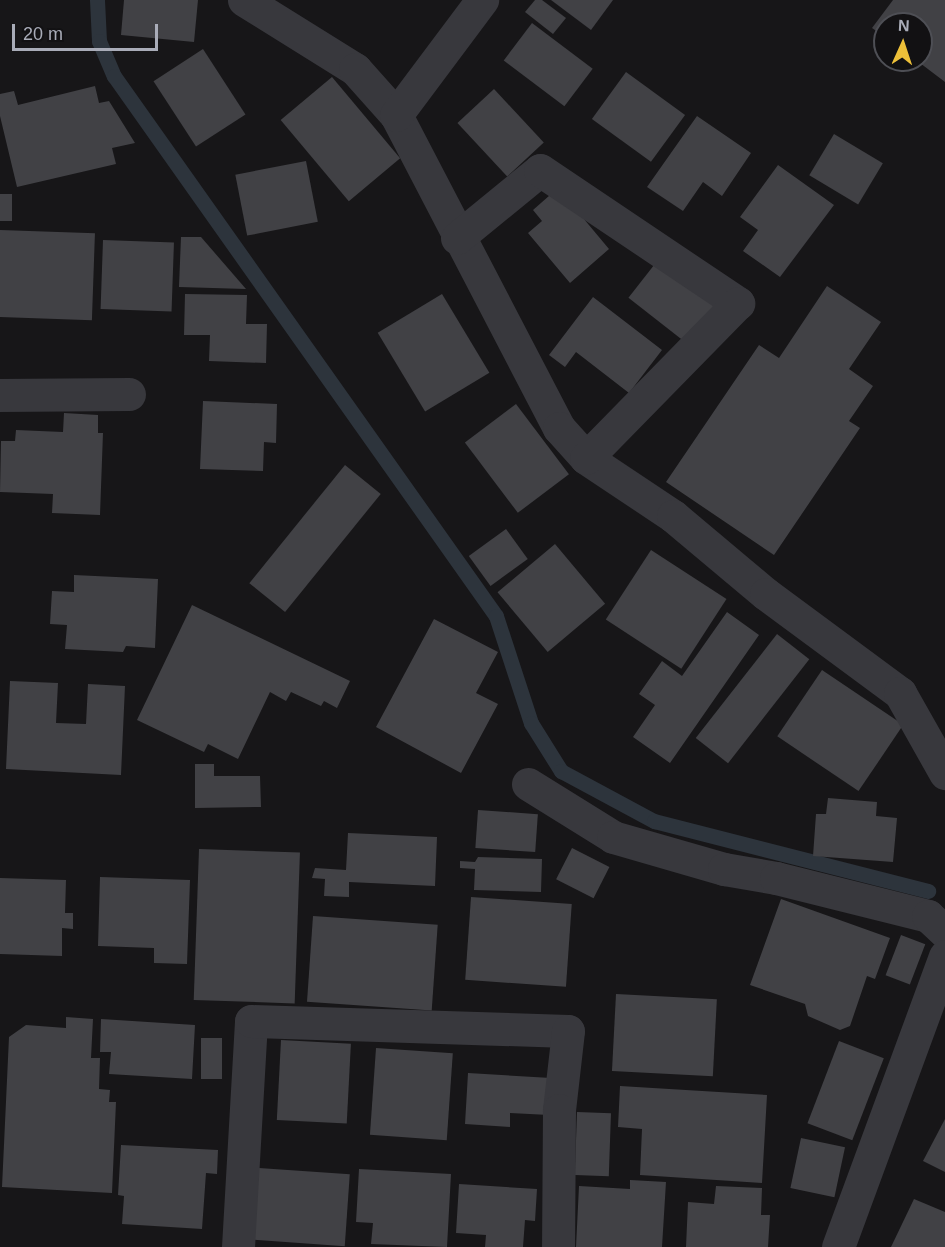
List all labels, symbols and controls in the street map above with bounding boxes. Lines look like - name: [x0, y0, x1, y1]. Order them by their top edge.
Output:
- scale bar: [15, 12, 160, 50]
- north arrow: [873, 12, 933, 72]
- text: N: [898, 17, 910, 34]
- text: 20 m: [23, 24, 63, 44]

